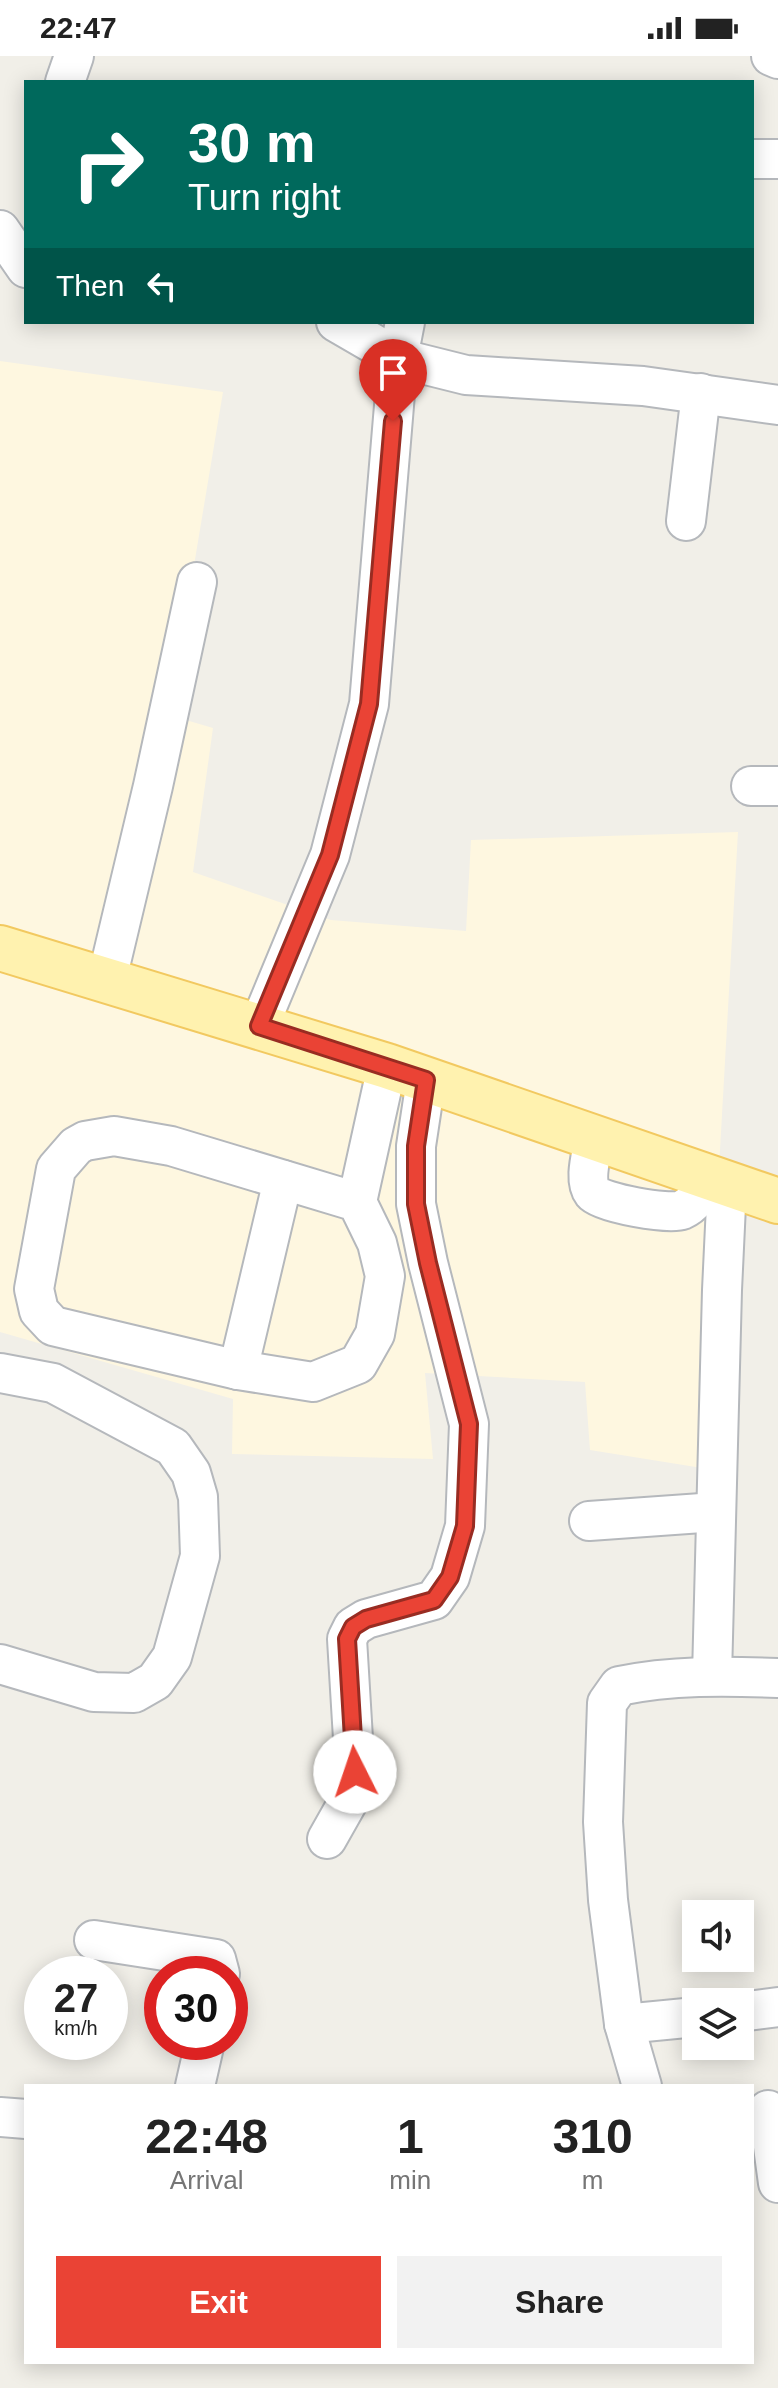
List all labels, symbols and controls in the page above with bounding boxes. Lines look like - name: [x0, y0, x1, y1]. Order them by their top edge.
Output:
- text: 22:47: [40, 11, 117, 44]
- text: 30 m: [188, 111, 316, 174]
- icon: right: [56, 112, 160, 216]
- text: Turn right: [188, 177, 341, 218]
- icon: left: [140, 264, 184, 308]
- text: Then: [56, 269, 124, 302]
- pin: [359, 339, 427, 421]
- icon: arrive: [371, 351, 415, 395]
- position arrow: [313, 1730, 397, 1814]
- map controls: [682, 1900, 754, 2060]
- button: sound: [682, 1900, 754, 1972]
- speed limit sign: 30: [144, 1956, 248, 2060]
- text: 27: [54, 1976, 98, 2020]
- button: layers: [682, 1988, 754, 2060]
- text: km/h: [54, 2017, 98, 2039]
- text: 22:48: [145, 2110, 268, 2163]
- text: 1: [397, 2110, 424, 2163]
- text: 310: [553, 2110, 633, 2163]
- text: Arrival: [170, 2165, 244, 2195]
- text: min: [389, 2165, 431, 2195]
- text: m: [582, 2165, 603, 2195]
- button: Exit: [56, 2256, 381, 2348]
- button: Share: [397, 2256, 722, 2348]

